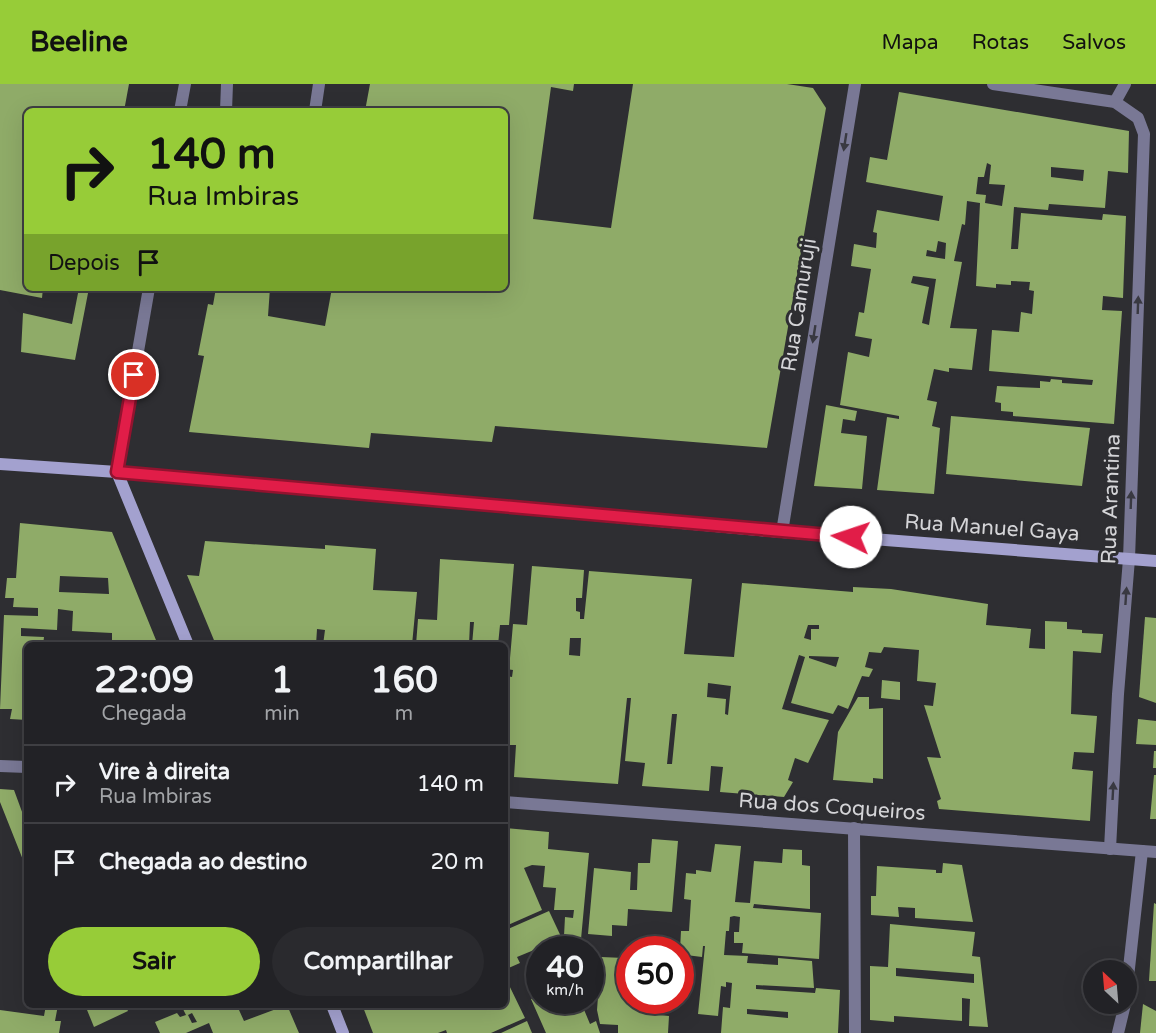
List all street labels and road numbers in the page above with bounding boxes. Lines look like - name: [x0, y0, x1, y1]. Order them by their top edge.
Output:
- street label: Rua Camuruji: [776, 236, 822, 374]
- street label: Rua Arantina: [1096, 433, 1126, 565]
- street label: Rua Manuel Gaya: [904, 509, 1080, 547]
- street label: Rua dos Coqueiros: [738, 788, 926, 826]

